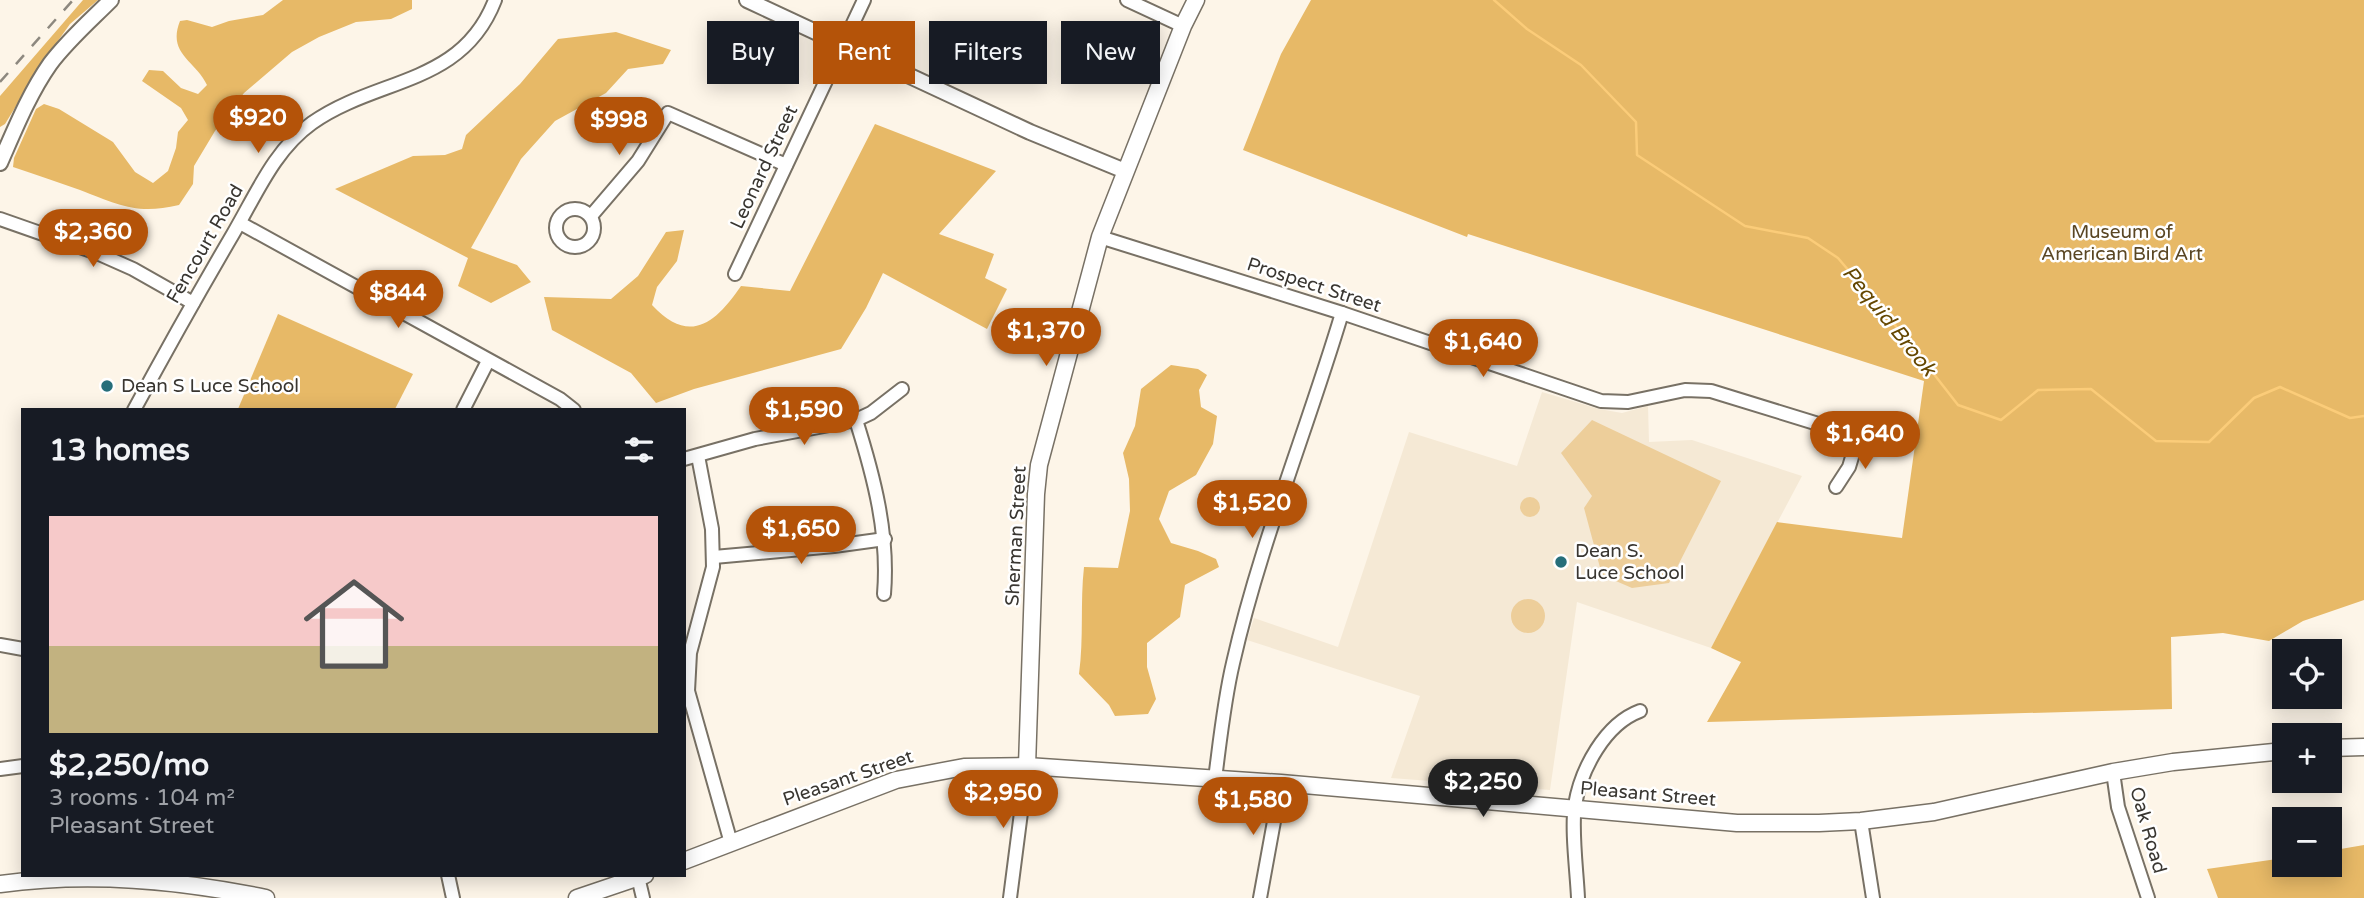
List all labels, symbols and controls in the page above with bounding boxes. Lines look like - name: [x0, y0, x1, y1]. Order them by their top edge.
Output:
- chip: Buy: [707, 21, 799, 84]
- chip: Rent: [813, 21, 915, 84]
- chip: Filters: [929, 21, 1047, 84]
- chip: New: [1061, 21, 1160, 84]
- pin: $920: [217, 96, 299, 155]
- pin: $998: [578, 97, 660, 157]
- street label: Leonard Street: [726, 102, 802, 232]
- text: $920: [229, 104, 287, 132]
- text: $998: [590, 106, 648, 134]
- street label: Fencourt Road: [162, 181, 248, 307]
- pin: $2,360: [36, 210, 150, 269]
- text: $2,360: [54, 218, 132, 246]
- park label: Museum of American Bird Art: [2041, 221, 2203, 265]
- street label: Prospect Street: [1244, 253, 1384, 317]
- water label: Pequid Brook: [1837, 261, 1942, 382]
- pin: $844: [357, 270, 439, 330]
- text: $844: [369, 279, 427, 307]
- pin: $1,370: [989, 308, 1103, 368]
- text: $1,370: [1007, 317, 1085, 345]
- pin: $1,640: [1426, 320, 1540, 379]
- text: $1,640: [1444, 328, 1522, 356]
- place label: Dean S Luce School: [121, 375, 299, 397]
- marker: Dean S Luce School: [99, 378, 115, 394]
- pin: $1,590: [747, 388, 861, 447]
- text: $1,590: [765, 396, 843, 424]
- pin: $1,640: [1808, 412, 1922, 471]
- text: $1,640: [1826, 420, 1904, 448]
- icon: filters: [620, 431, 658, 469]
- text: 13 homes: [49, 432, 190, 469]
- street label: Sherman Street: [1001, 465, 1031, 607]
- pin: $1,520: [1195, 480, 1309, 540]
- text: $1,520: [1213, 489, 1291, 517]
- pin: $1,650: [744, 506, 858, 566]
- text: $1,650: [762, 515, 840, 543]
- place label: Dean S. Luce School: [1575, 540, 1685, 584]
- marker: Dean S. Luce School: [1553, 554, 1569, 570]
- icon: home: [291, 561, 417, 687]
- map controls: [2272, 639, 2342, 877]
- button: locate: [2272, 639, 2342, 709]
- button: +: [2272, 723, 2342, 793]
- street label: Pleasant Street: [780, 745, 916, 811]
- text: $2,250/mo: [49, 747, 209, 784]
- pin: $2,250: [1426, 760, 1540, 819]
- text: $2,250: [1444, 768, 1522, 796]
- pin: $2,950: [946, 770, 1060, 830]
- street label: Pleasant Street: [1579, 777, 1717, 811]
- pin: $1,580: [1196, 778, 1310, 837]
- text: $2,950: [964, 779, 1042, 807]
- text: 3 rooms · 104 m²: [49, 784, 235, 812]
- street label: Oak Road: [2125, 784, 2171, 876]
- text: $1,580: [1214, 786, 1292, 814]
- button: −: [2272, 807, 2342, 877]
- text: Pleasant Street: [49, 812, 214, 840]

